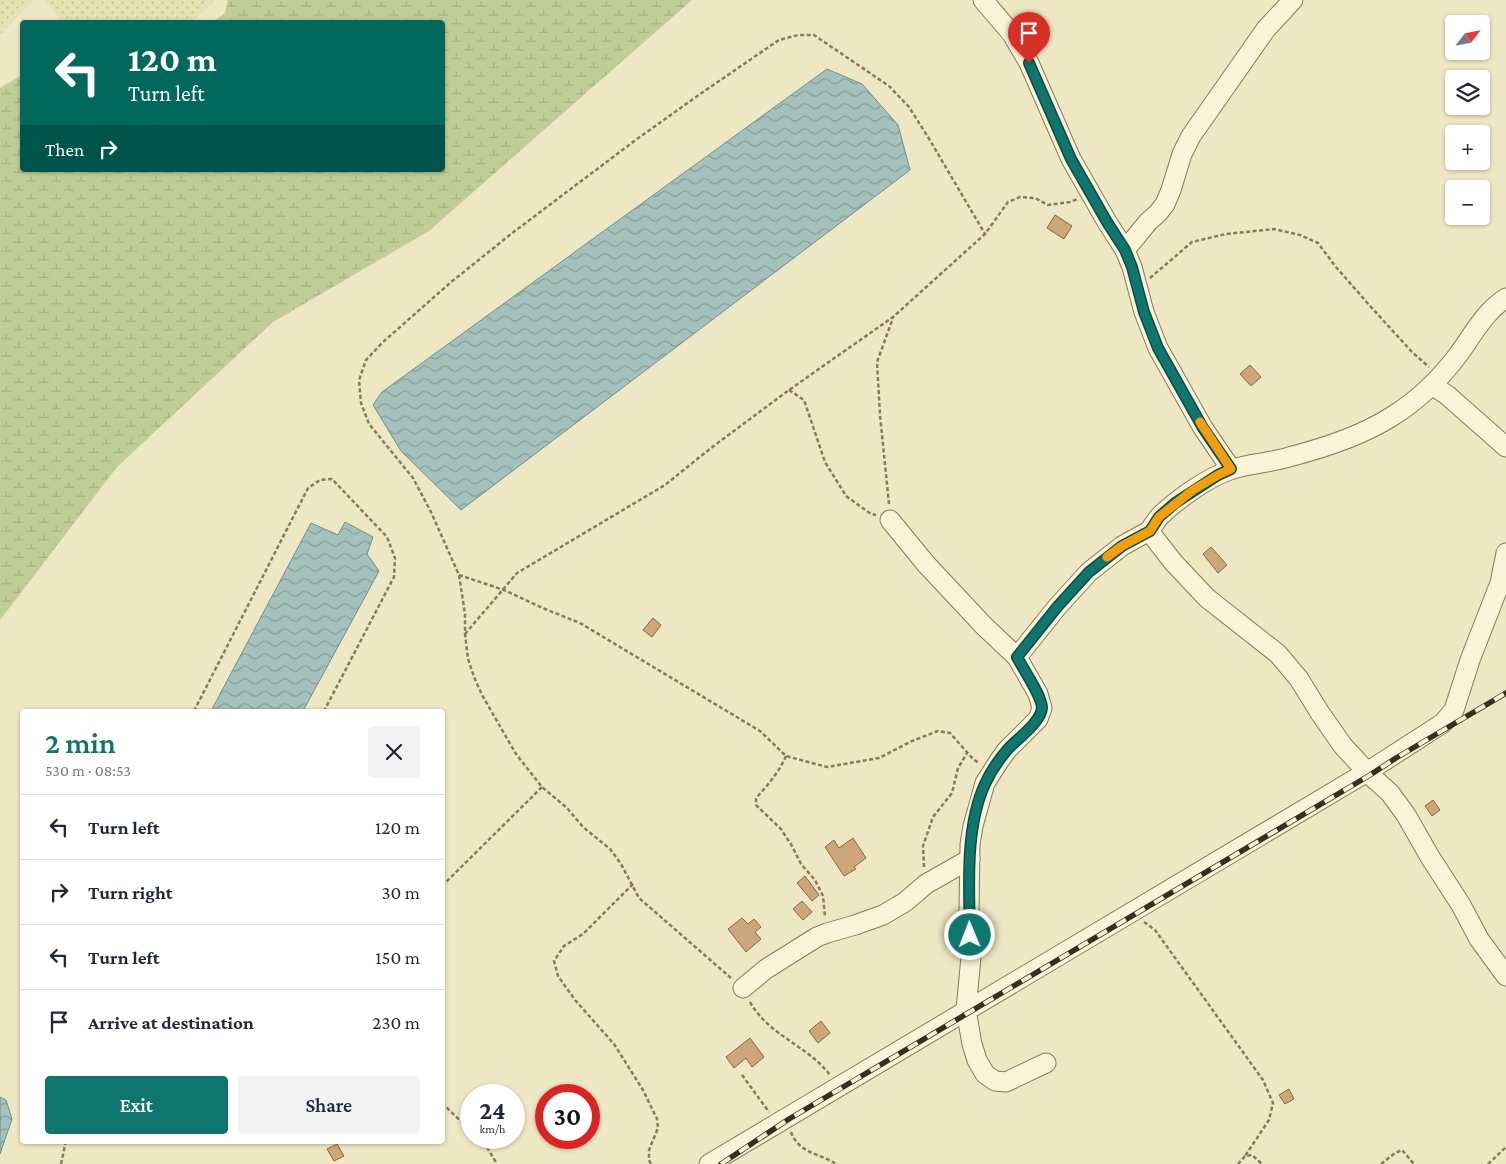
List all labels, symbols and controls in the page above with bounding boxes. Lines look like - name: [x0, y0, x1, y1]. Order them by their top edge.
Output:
- pin: [1008, 12, 1050, 63]
- north arrow: [1445, 15, 1490, 60]
- map controls: [1445, 15, 1490, 225]
- icon: arrive: [1015, 19, 1043, 47]
- icon: left: [45, 40, 110, 105]
- text: 120 m: [128, 40, 217, 79]
- button: layers: [1445, 70, 1490, 115]
- text: Turn left: [128, 81, 205, 106]
- button: +: [1445, 125, 1490, 170]
- icon: right: [94, 135, 122, 163]
- text: Then: [45, 139, 84, 160]
- button: −: [1445, 180, 1490, 225]
- text: 2 min: [45, 726, 116, 759]
- button: close: [368, 726, 420, 778]
- text: 530 m · 08:53: [45, 762, 131, 779]
- icon: left: [45, 813, 73, 841]
- text: Turn left: [88, 817, 160, 838]
- text: 120 m: [375, 817, 420, 838]
- icon: right: [45, 878, 73, 906]
- text: Turn right: [88, 882, 173, 903]
- text: 30 m: [381, 882, 420, 903]
- position arrow: [943, 908, 995, 960]
- icon: left: [45, 943, 73, 971]
- text: Turn left: [88, 947, 160, 968]
- text: 150 m: [375, 947, 420, 968]
- icon: arrive: [45, 1008, 73, 1036]
- text: Arrive at destination: [88, 1012, 254, 1033]
- text: 230 m: [372, 1012, 420, 1033]
- button: Exit: [45, 1076, 228, 1134]
- button: Share: [238, 1076, 420, 1134]
- speed limit sign: 30: [535, 1084, 600, 1149]
- text: 24: [479, 1097, 506, 1124]
- text: km/h: [480, 1122, 505, 1136]

